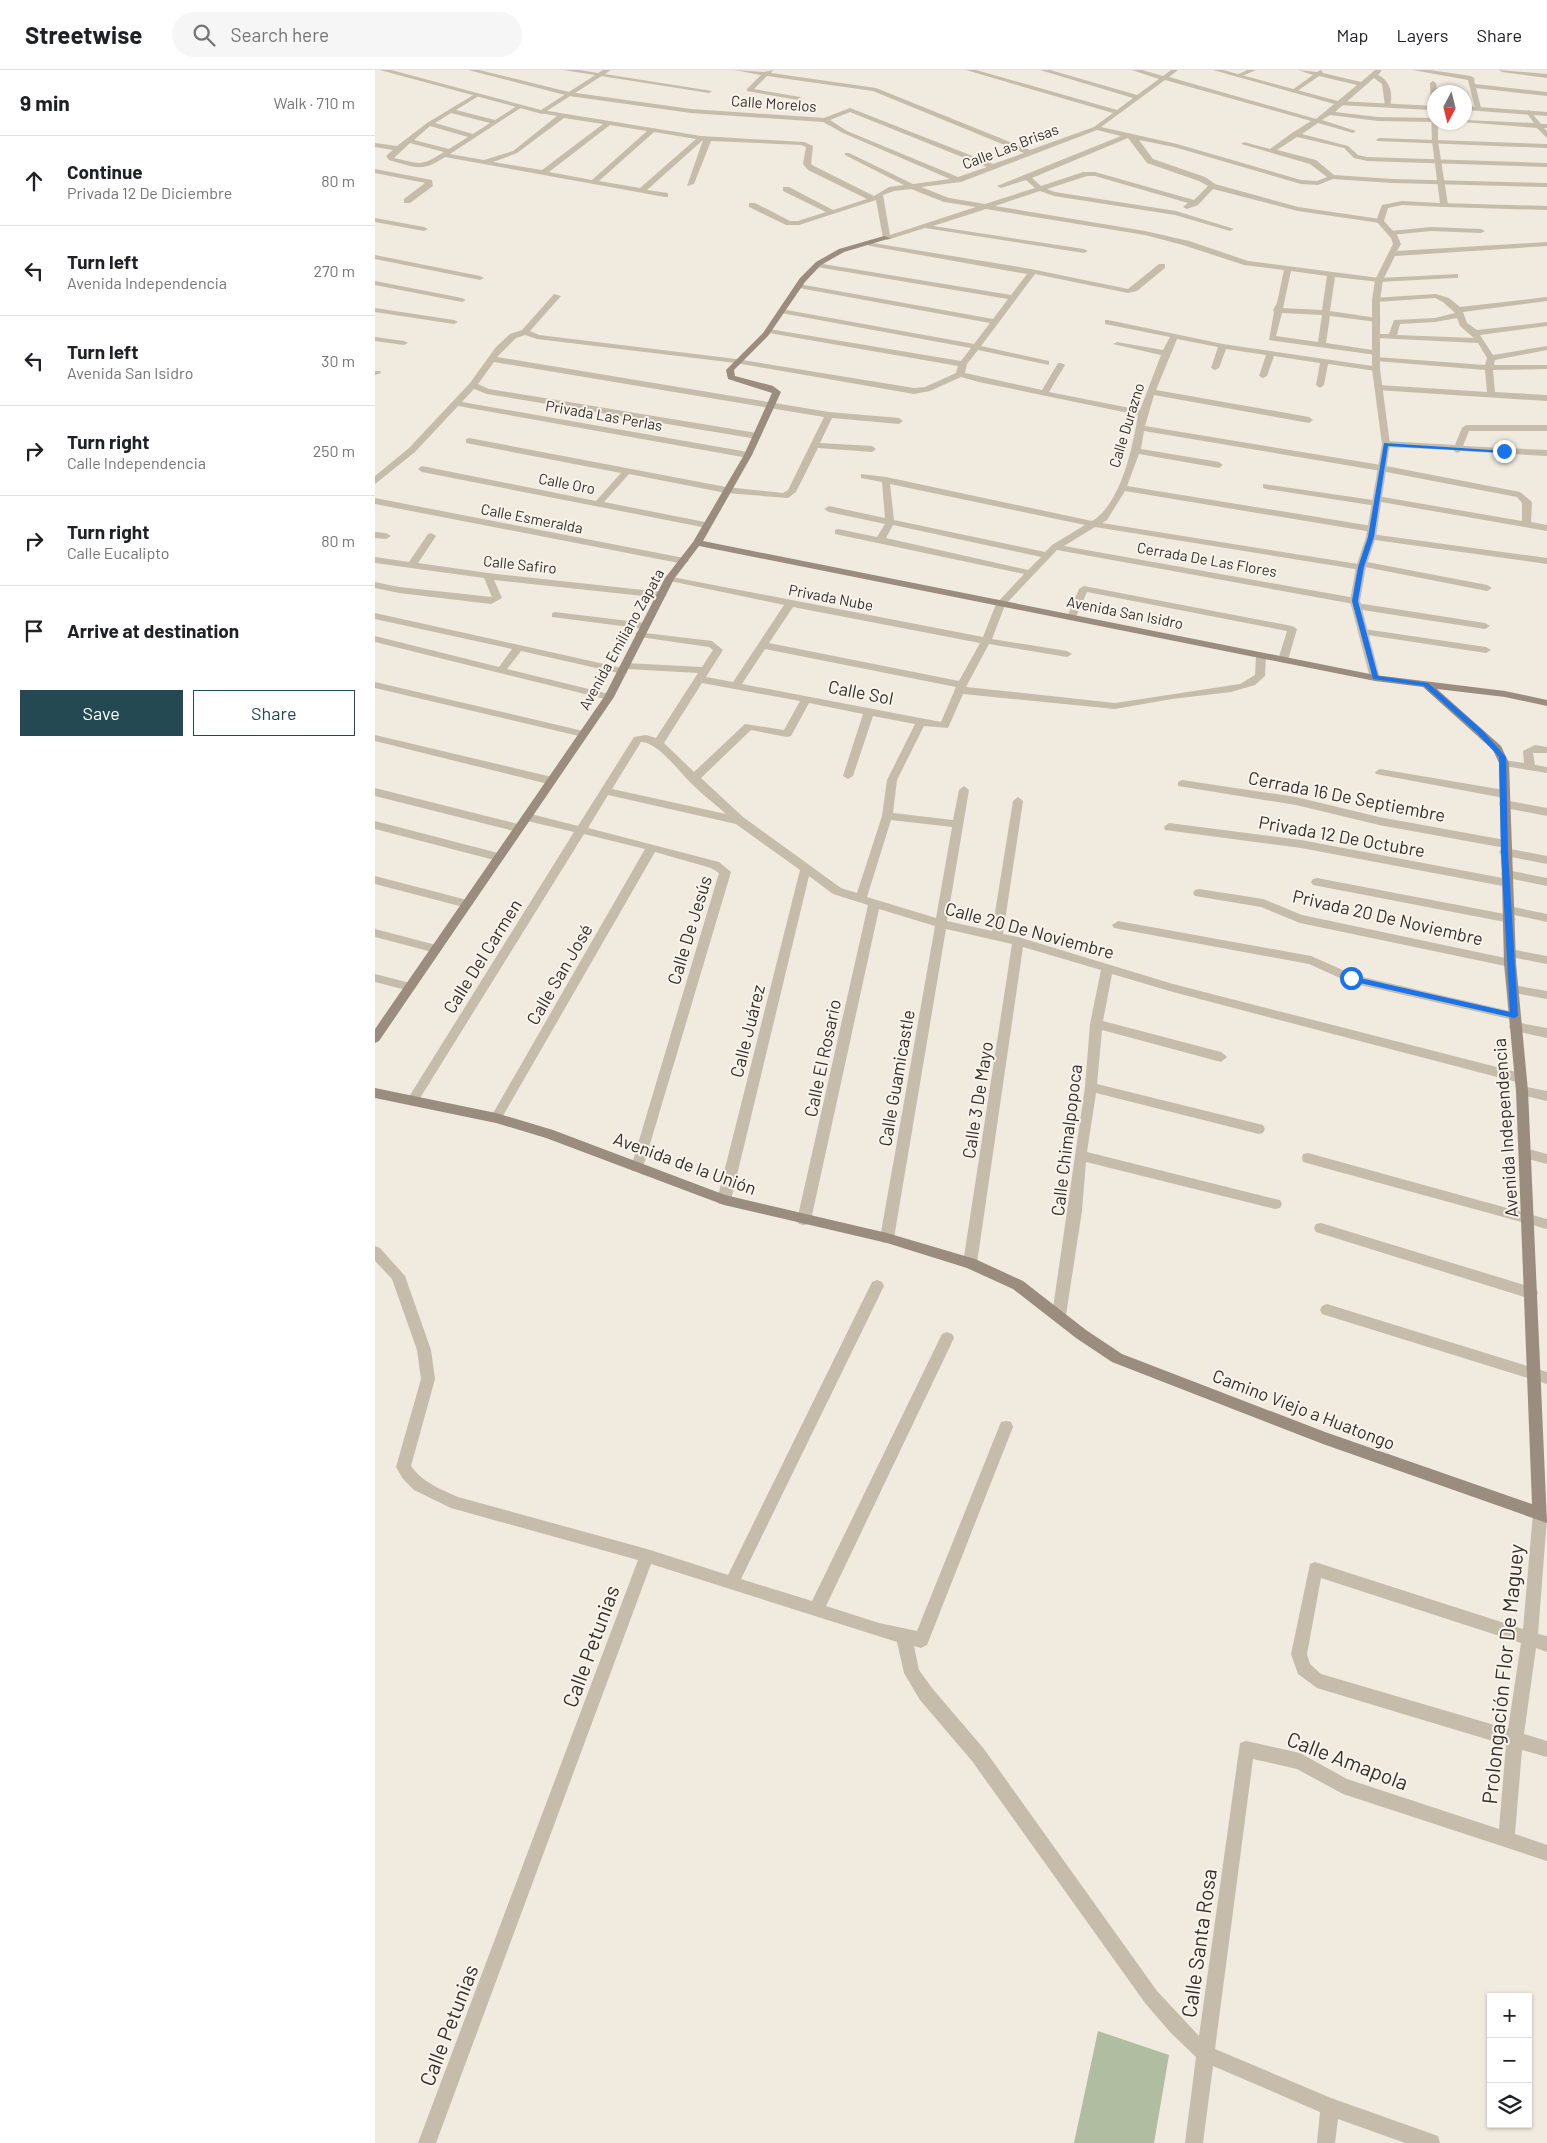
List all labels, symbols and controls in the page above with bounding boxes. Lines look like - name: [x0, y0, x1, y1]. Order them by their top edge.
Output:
- search box: [172, 12, 522, 57]
- text: Streetwise: [25, 20, 142, 49]
- icon: search: [190, 21, 218, 49]
- text: Search here: [230, 23, 329, 46]
- text: Map: [1336, 24, 1368, 46]
- text: Layers: [1396, 24, 1449, 46]
- text: Share: [1477, 24, 1522, 46]
- north arrow: [1427, 85, 1472, 130]
- text: 9 min: [20, 90, 70, 115]
- street label: Calle Morelos: [731, 91, 817, 115]
- text: Walk · 710 m: [273, 93, 355, 112]
- street label: Calle Las Brisas: [959, 119, 1061, 173]
- text: Continue: [67, 160, 143, 183]
- icon: ahead: [20, 167, 48, 195]
- text: 80 m: [321, 171, 355, 190]
- text: Privada 12 De Diciembre: [67, 183, 232, 202]
- text: Turn left: [67, 250, 138, 273]
- icon: left: [20, 257, 48, 285]
- text: 270 m: [313, 261, 355, 280]
- text: Avenida Independencia: [67, 273, 227, 292]
- text: Turn left: [67, 340, 138, 363]
- icon: left: [20, 347, 48, 375]
- text: 30 m: [321, 351, 355, 370]
- text: Avenida San Isidro: [67, 363, 193, 382]
- street label: Calle Durazno: [1105, 380, 1147, 470]
- street label: Privada Las Perlas: [544, 396, 664, 434]
- text: Turn right: [67, 430, 149, 453]
- icon: right: [20, 437, 48, 465]
- route end: [1493, 440, 1516, 463]
- text: 250 m: [313, 441, 355, 460]
- text: Calle Independencia: [67, 453, 206, 472]
- street label: Calle Oro: [537, 469, 597, 497]
- street label: Calle Esmeralda: [479, 499, 585, 537]
- text: Turn right: [67, 520, 149, 543]
- icon: right: [20, 527, 48, 555]
- text: 80 m: [321, 531, 355, 550]
- street label: Cerrada De Las Flores: [1136, 538, 1278, 580]
- text: Calle Eucalipto: [67, 543, 170, 562]
- street label: Calle Safiro: [482, 551, 558, 577]
- street label: Avenida Emiliano Zapata: [575, 565, 667, 713]
- street label: Privada Nube: [787, 580, 875, 614]
- street label: Avenida San Isidro: [1065, 592, 1185, 632]
- icon: arrive: [20, 617, 48, 645]
- text: Arrive at destination: [67, 619, 239, 642]
- street label: Calle Sol: [827, 675, 895, 709]
- button: Save: [20, 690, 183, 736]
- button: Share: [193, 690, 355, 736]
- street label: Cerrada 16 De Septiembre: [1247, 766, 1447, 826]
- street label: Privada 12 De Octubre: [1257, 811, 1427, 861]
- street label: Calle De Jesús: [662, 873, 716, 987]
- street label: Privada 20 De Noviembre: [1291, 884, 1485, 950]
- street label: Calle Del Carmen: [438, 895, 526, 1017]
- street label: Calle 20 De Noviembre: [943, 897, 1117, 963]
- street label: Calle San José: [521, 920, 597, 1028]
- route start: [1340, 967, 1363, 990]
- street label: Calle Juárez: [725, 982, 769, 1080]
- street label: Calle El Rosario: [799, 997, 845, 1119]
- street label: Calle Guamicastle: [873, 1008, 919, 1148]
- street label: Avenida Independencia: [1488, 1037, 1522, 1219]
- street label: Calle 3 De Mayo: [957, 1040, 997, 1160]
- street label: Calle Chimalpopoca: [1046, 1063, 1086, 1217]
- street label: Avenida de la Unión: [611, 1127, 759, 1199]
- street label: Camino Viejo a Huatongo: [1210, 1364, 1398, 1454]
- street label: Prolongación Flor De Maguey: [1476, 1542, 1528, 1805]
- street label: Calle Petunias: [556, 1582, 624, 1710]
- street label: Calle Amapola: [1284, 1725, 1412, 1795]
- street label: Calle Santa Rosa: [1175, 1867, 1221, 2019]
- street label: Calle Petunias: [413, 1961, 483, 2089]
- map controls: [1487, 1993, 1532, 2128]
- button: +: [1487, 1993, 1532, 2038]
- button: −: [1487, 2038, 1532, 2083]
- button: layers: [1487, 2083, 1532, 2128]

